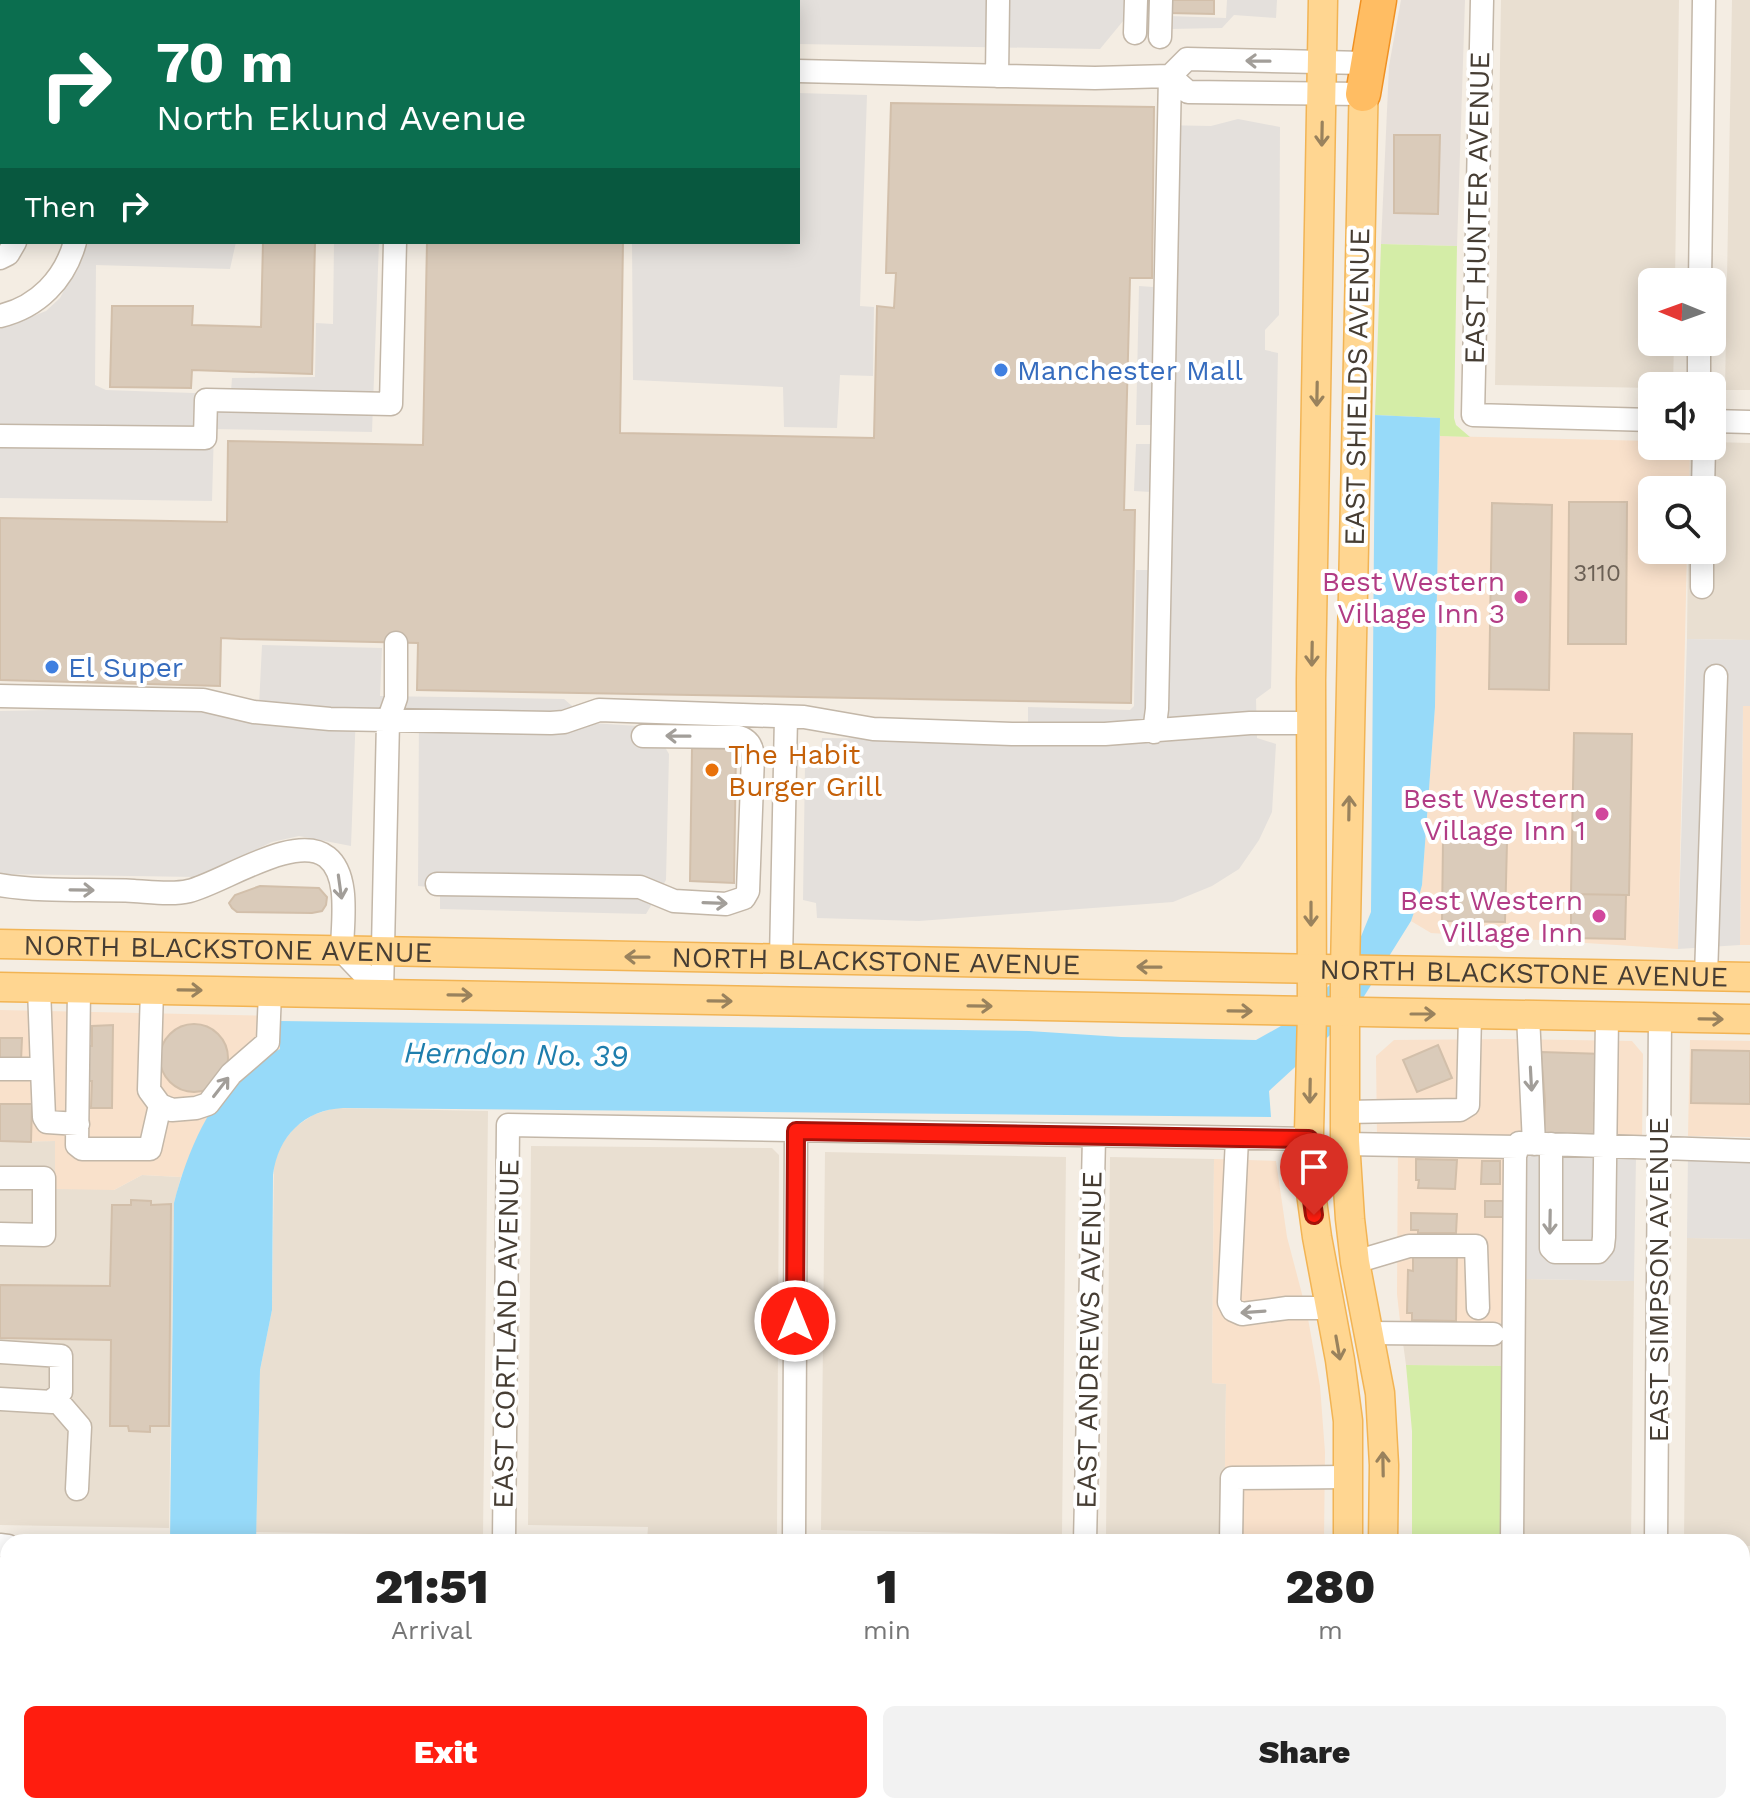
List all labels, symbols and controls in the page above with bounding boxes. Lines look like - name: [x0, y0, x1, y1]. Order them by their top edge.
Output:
- text: 70 m: [156, 30, 293, 96]
- icon: right: [24, 32, 128, 136]
- street label: EAST HUNTER AVENUE: [1458, 51, 1496, 365]
- one-way arrow: [1245, 54, 1272, 69]
- text: North Eklund Avenue: [156, 97, 527, 139]
- one-way arrow: [1314, 120, 1330, 147]
- icon: right: [112, 184, 156, 228]
- text: Then: [24, 189, 96, 224]
- street label: EAST SHIELDS AVENUE: [1338, 228, 1376, 546]
- north arrow: [1638, 268, 1726, 356]
- map controls: [1638, 268, 1726, 564]
- place label: Manchester Mall: [1017, 354, 1243, 387]
- marker: Manchester Mall: [992, 361, 1010, 379]
- button: sound: [1638, 372, 1726, 460]
- one-way arrow: [1309, 380, 1325, 407]
- button: search: [1638, 476, 1726, 564]
- house number: 3110: [1573, 559, 1621, 587]
- place label: Best Western Village Inn 3: [1322, 565, 1505, 630]
- marker: Best Western Village Inn 3: [1512, 588, 1530, 606]
- one-way arrow: [1304, 640, 1320, 667]
- place label: El Super: [68, 651, 183, 684]
- marker: El Super: [43, 658, 61, 676]
- one-way arrow: [665, 728, 692, 744]
- place label: The Habit Burger Grill: [728, 738, 882, 803]
- marker: The Habit Burger Grill: [703, 761, 721, 779]
- place label: Best Western Village Inn 1: [1403, 782, 1586, 847]
- one-way arrow: [1341, 795, 1356, 822]
- marker: Best Western Village Inn 1: [1593, 805, 1611, 823]
- one-way arrow: [333, 874, 348, 900]
- one-way arrow: [68, 883, 95, 898]
- place label: Best Western Village Inn: [1400, 884, 1583, 949]
- one-way arrow: [701, 895, 728, 910]
- one-way arrow: [1303, 900, 1319, 927]
- marker: Best Western Village Inn: [1590, 907, 1608, 925]
- street label: NORTH BLACKSTONE AVENUE: [23, 928, 433, 969]
- street label: NORTH BLACKSTONE AVENUE: [671, 940, 1081, 981]
- one-way arrow: [624, 950, 651, 965]
- street label: NORTH BLACKSTONE AVENUE: [1319, 952, 1728, 993]
- one-way arrow: [1136, 960, 1163, 975]
- one-way arrow: [176, 983, 203, 998]
- one-way arrow: [446, 987, 473, 1003]
- one-way arrow: [706, 993, 733, 1008]
- one-way arrow: [966, 998, 993, 1014]
- one-way arrow: [1226, 1004, 1253, 1019]
- one-way arrow: [1409, 1006, 1436, 1022]
- one-way arrow: [1697, 1011, 1724, 1026]
- water label: Herndon No. 39: [404, 1035, 628, 1073]
- one-way arrow: [1524, 1065, 1539, 1092]
- one-way arrow: [213, 1077, 230, 1098]
- one-way arrow: [1302, 1077, 1318, 1104]
- street label: EAST SIMPSON AVENUE: [1642, 1117, 1675, 1443]
- pin: [1280, 1133, 1348, 1215]
- icon: arrive: [1292, 1145, 1336, 1189]
- street label: EAST CORTLAND AVENUE: [486, 1159, 526, 1509]
- street label: EAST ANDREWS AVENUE: [1070, 1171, 1108, 1509]
- one-way arrow: [1542, 1208, 1557, 1235]
- position arrow: [753, 1279, 837, 1363]
- one-way arrow: [1240, 1305, 1267, 1320]
- one-way arrow: [1332, 1335, 1347, 1361]
- one-way arrow: [1376, 1451, 1391, 1478]
- text: 21:51: [374, 1558, 489, 1615]
- text: 1: [876, 1558, 898, 1615]
- text: 280: [1285, 1558, 1376, 1615]
- text: Arrival: [391, 1615, 472, 1645]
- text: min: [863, 1615, 911, 1645]
- text: m: [1318, 1615, 1343, 1645]
- button: Exit: [24, 1706, 867, 1798]
- button: Share: [883, 1706, 1726, 1798]

